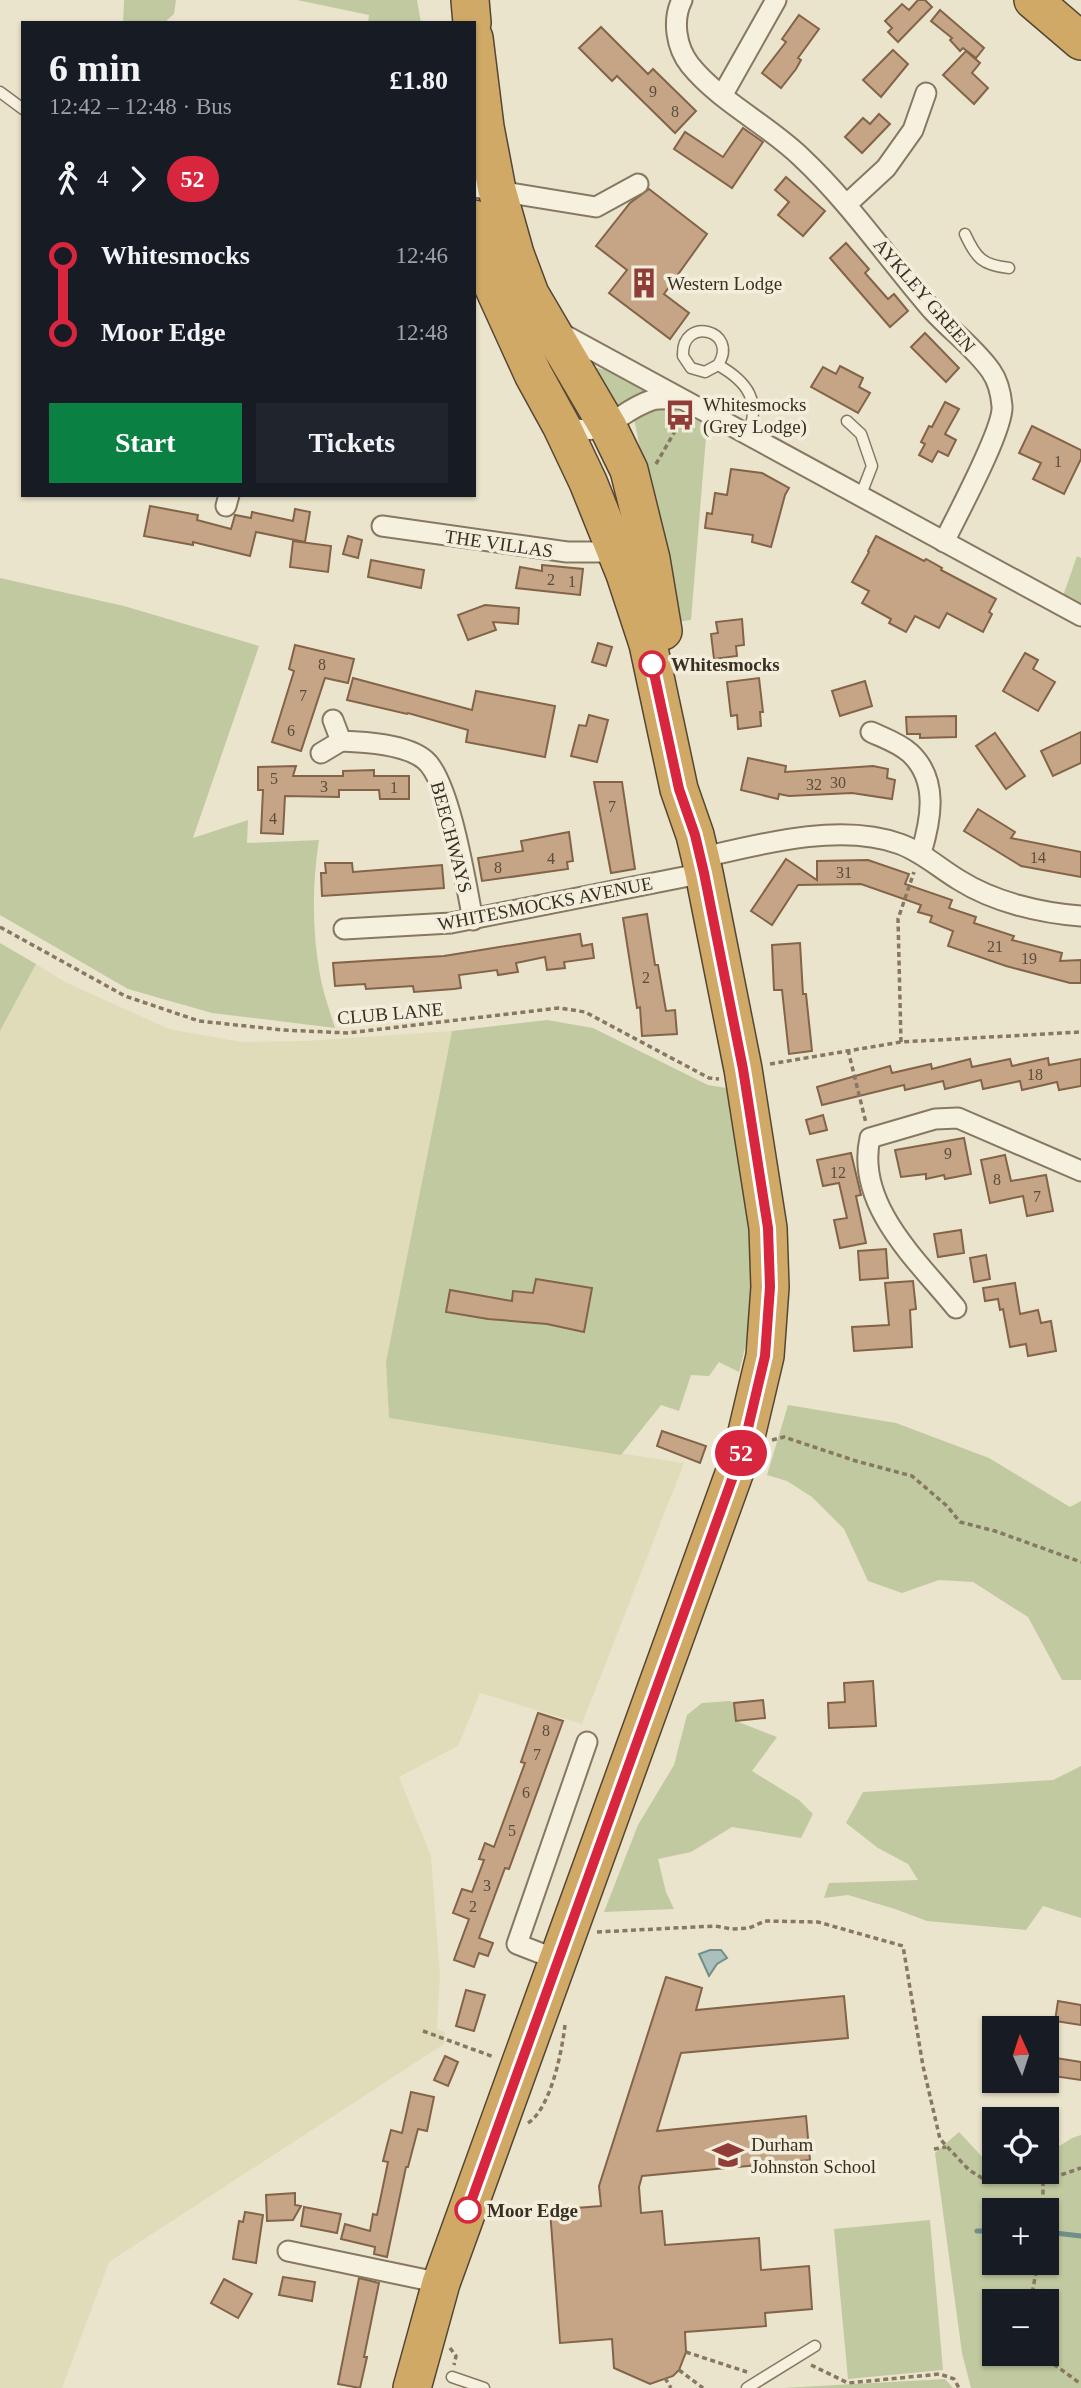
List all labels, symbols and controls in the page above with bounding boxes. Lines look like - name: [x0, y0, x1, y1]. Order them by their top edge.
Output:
- text: 6 min: [49, 47, 141, 89]
- text: £1.80: [390, 66, 448, 95]
- house number: 9: [649, 83, 657, 100]
- text: 12:42 – 12:48 · Bus: [49, 94, 232, 119]
- house number: 8: [671, 103, 679, 120]
- icon: walk: [49, 160, 87, 198]
- icon: forward: [119, 160, 157, 198]
- text: 4: [97, 166, 109, 191]
- text: 52: [181, 166, 205, 192]
- street label: AYKLEY GREEN: [870, 234, 980, 357]
- text: Whitesmocks: [101, 241, 250, 270]
- text: 12:46: [396, 243, 448, 268]
- building icon: Western Lodge: [627, 266, 661, 300]
- place label: Western Lodge: [667, 273, 782, 294]
- text: Moor Edge: [101, 318, 225, 347]
- text: 12:48: [396, 320, 448, 345]
- place label: Whitesmocks (Grey Lodge): [703, 394, 807, 438]
- bus stop icon: Whitesmocks (Grey Lodge): [663, 398, 697, 432]
- button: Start: [49, 403, 242, 483]
- button: Tickets: [256, 403, 448, 483]
- house number: 1: [1054, 453, 1062, 470]
- street label: THE VILLAS: [444, 526, 554, 561]
- house number: 2: [547, 571, 555, 588]
- house number: 1: [568, 573, 576, 590]
- marker: Whitesmocks: [639, 651, 665, 677]
- place label: Whitesmocks: [671, 654, 780, 675]
- house number: 8: [318, 656, 326, 673]
- house number: 7: [299, 687, 307, 704]
- house number: 6: [287, 722, 295, 739]
- house number: 5: [270, 770, 278, 787]
- house number: 30: [830, 774, 846, 791]
- house number: 32: [806, 776, 822, 793]
- house number: 3: [320, 778, 328, 795]
- house number: 1: [390, 779, 398, 796]
- street label: BEECHWAYS: [427, 779, 476, 895]
- house number: 7: [608, 798, 616, 815]
- house number: 4: [269, 810, 277, 827]
- house number: 14: [1030, 849, 1046, 866]
- house number: 4: [547, 850, 555, 867]
- house number: 8: [494, 859, 502, 876]
- house number: 31: [836, 864, 852, 881]
- street label: WHITESMOCKS AVENUE: [436, 872, 654, 935]
- house number: 21: [987, 938, 1003, 955]
- house number: 19: [1021, 950, 1037, 967]
- house number: 2: [642, 969, 650, 986]
- street label: CLUB LANE: [336, 998, 444, 1029]
- house number: 18: [1027, 1066, 1043, 1083]
- house number: 9: [944, 1145, 952, 1162]
- house number: 12: [830, 1164, 846, 1181]
- house number: 8: [993, 1171, 1001, 1188]
- house number: 7: [1033, 1188, 1041, 1205]
- line badge: 52: [710, 1430, 772, 1476]
- text: 52: [729, 1440, 753, 1466]
- house number: 8: [542, 1722, 550, 1739]
- house number: 7: [533, 1746, 541, 1763]
- house number: 6: [522, 1784, 530, 1801]
- house number: 5: [508, 1822, 516, 1839]
- house number: 3: [483, 1877, 491, 1894]
- house number: 2: [469, 1898, 477, 1915]
- north arrow: [982, 2016, 1059, 2093]
- map controls: [982, 2016, 1059, 2366]
- button: locate: [982, 2107, 1059, 2184]
- place label: Durham Johnston School: [751, 2134, 876, 2177]
- school or university icon: Durham Johnston School: [711, 2138, 745, 2172]
- marker: Moor Edge: [455, 2197, 481, 2223]
- button: +: [982, 2198, 1059, 2275]
- place label: Moor Edge: [487, 2200, 578, 2221]
- button: −: [982, 2289, 1059, 2366]

